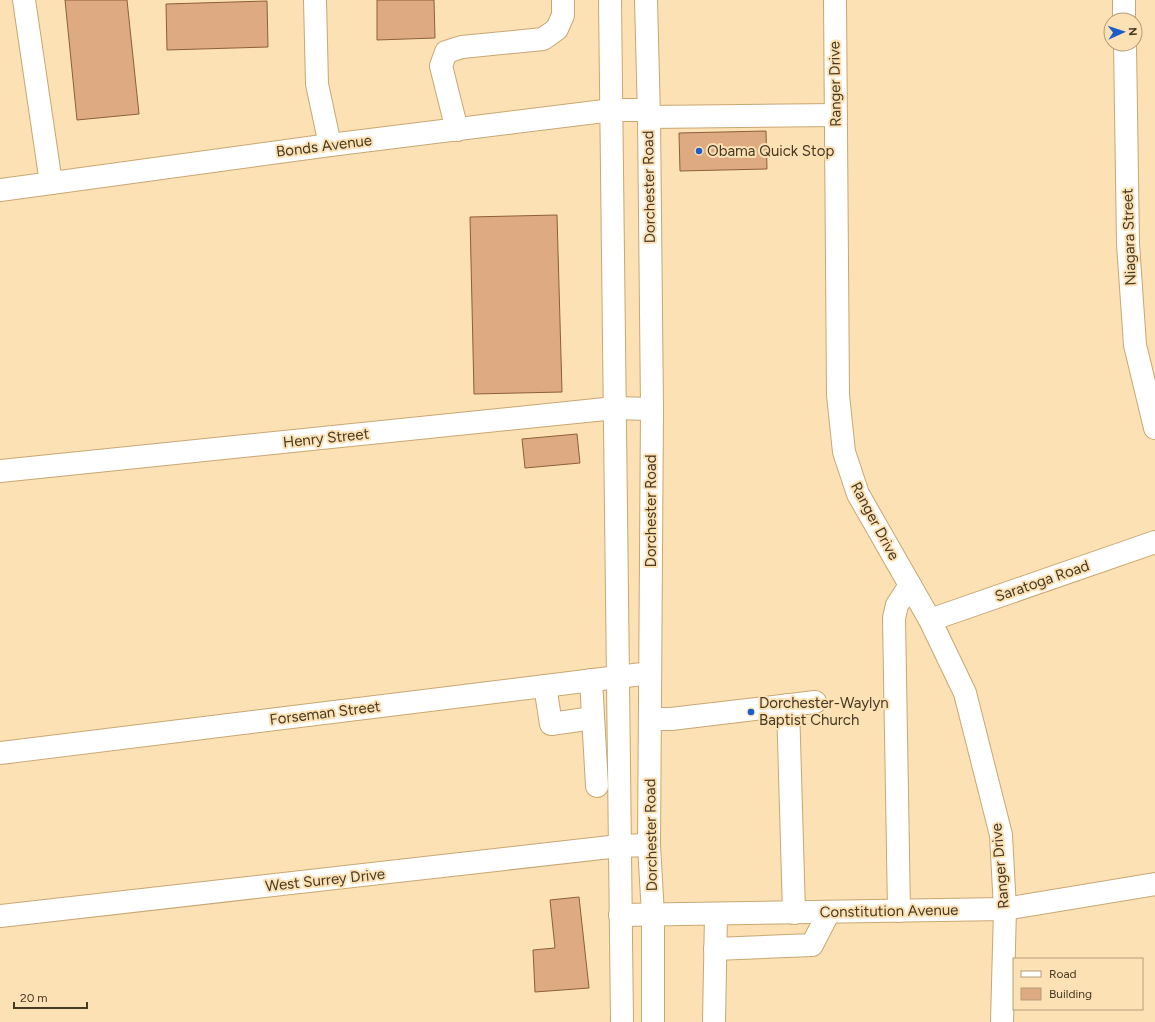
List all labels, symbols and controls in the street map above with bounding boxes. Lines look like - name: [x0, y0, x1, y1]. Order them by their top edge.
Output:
- north arrow: [1103, 12, 1143, 52]
- text: N: [1126, 27, 1139, 36]
- street label: Ranger Drive: [825, 41, 845, 127]
- street label: Dorchester Road: [639, 130, 659, 244]
- street label: Bonds Avenue: [275, 131, 373, 161]
- place label: Obama Quick Stop: [707, 142, 834, 160]
- marker: Obama Quick Stop: [694, 146, 704, 156]
- street label: Niagara Street: [1118, 188, 1140, 286]
- street label: Henry Street: [282, 424, 370, 451]
- street label: Dorchester Road: [642, 455, 660, 567]
- street label: Ranger Drive: [847, 479, 903, 563]
- street label: Saratoga Road: [992, 556, 1092, 606]
- place label: Dorchester-Waylyn Baptist Church: [759, 694, 889, 729]
- street label: Forseman Street: [269, 697, 382, 729]
- marker: Dorchester-Waylyn Baptist Church: [746, 707, 756, 717]
- street label: Dorchester Road: [641, 778, 661, 892]
- street label: Ranger Drive: [987, 822, 1013, 910]
- street label: West Surrey Drive: [264, 865, 386, 895]
- street label: Constitution Avenue: [819, 901, 959, 921]
- legend: [1013, 958, 1143, 1010]
- text: Road: [1049, 967, 1077, 981]
- scale bar: [14, 984, 87, 1010]
- text: Building: [1049, 987, 1092, 1001]
- text: 20 m: [20, 991, 48, 1005]

